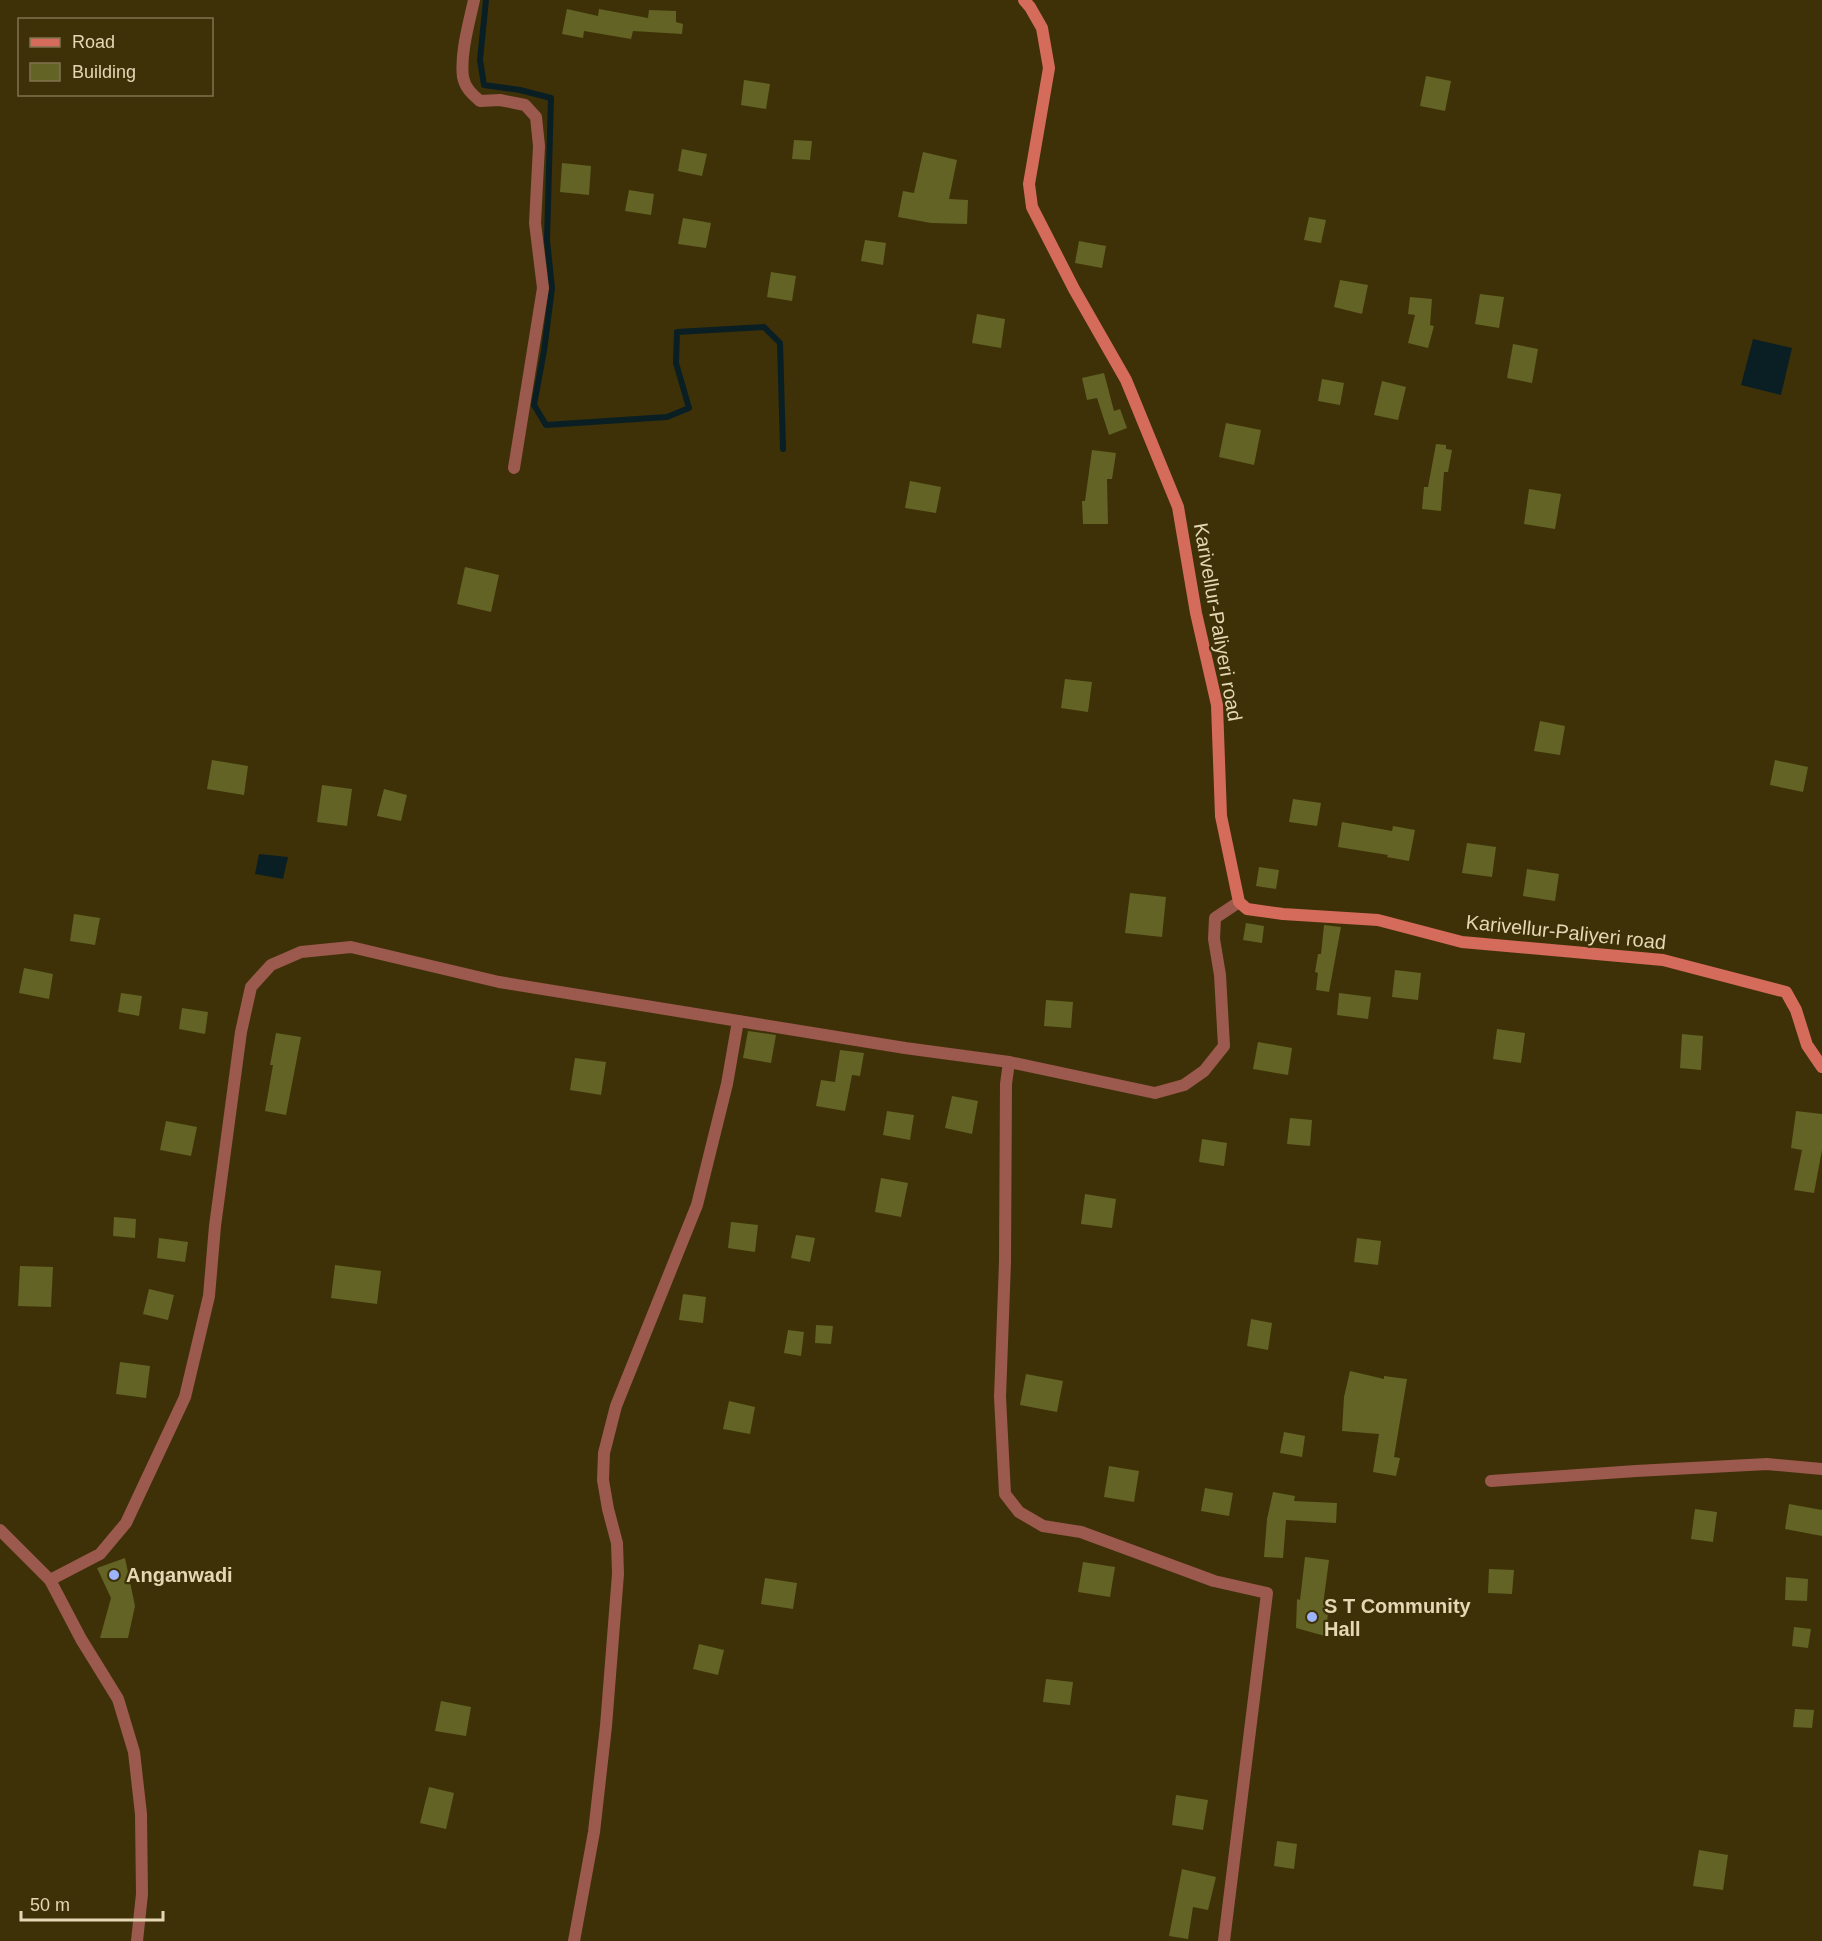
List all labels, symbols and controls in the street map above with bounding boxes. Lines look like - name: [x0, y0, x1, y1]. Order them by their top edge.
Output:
- legend: [18, 18, 213, 96]
- text: Road: [72, 32, 115, 52]
- text: Building: [72, 62, 136, 82]
- street label: Karivellur-Paliyeri road: [1190, 521, 1246, 723]
- street label: Karivellur-Paliyeri road: [1465, 911, 1667, 953]
- place label: Anganwadi: [126, 1564, 233, 1586]
- marker: Anganwadi: [107, 1568, 121, 1582]
- place label: S T Community Hall: [1324, 1595, 1472, 1640]
- marker: S T Community Hall: [1305, 1610, 1319, 1624]
- scale bar: [21, 1884, 164, 1922]
- text: 50 m: [30, 1895, 70, 1915]

